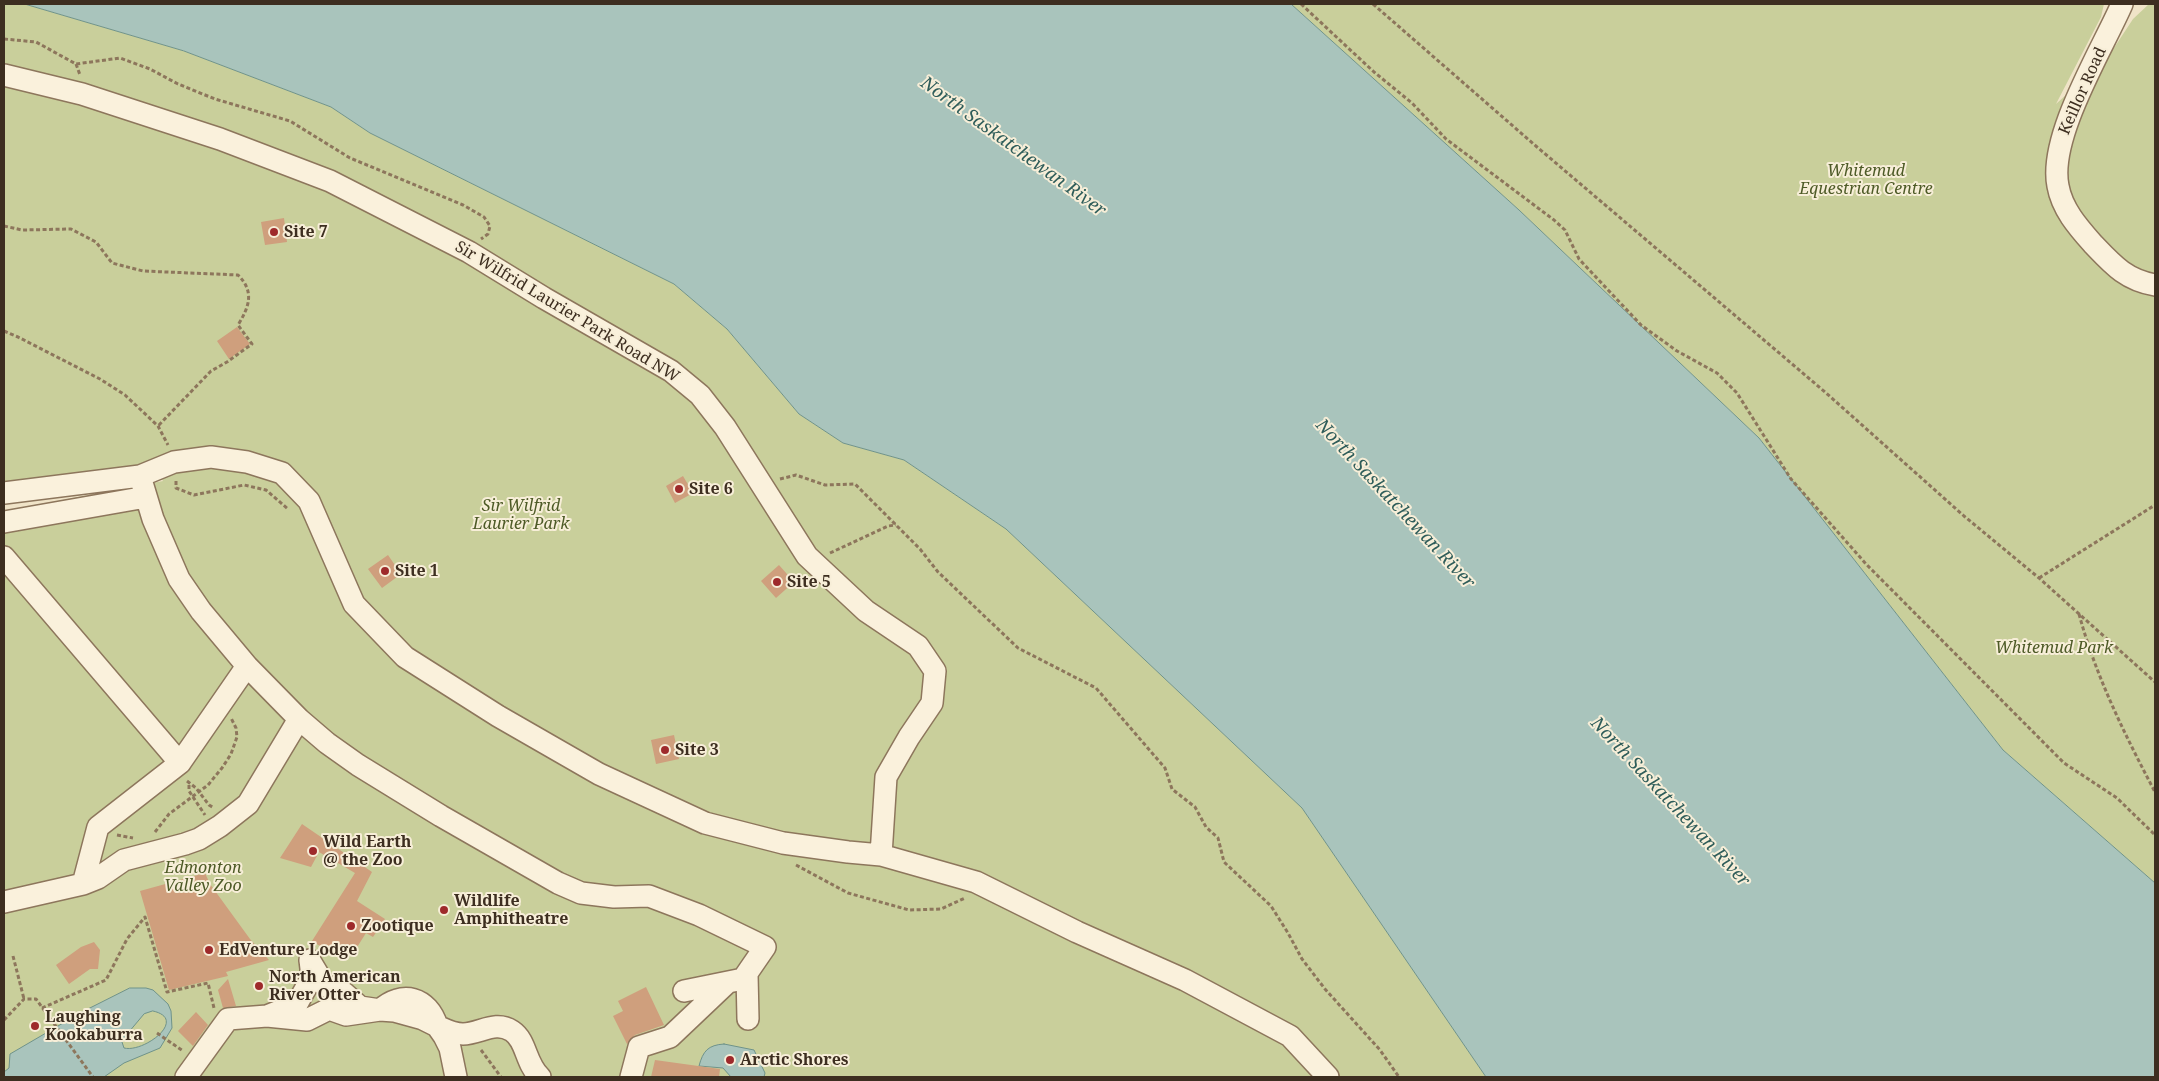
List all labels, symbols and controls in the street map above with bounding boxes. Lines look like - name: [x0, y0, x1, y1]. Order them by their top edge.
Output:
- street label: Keillor Road: [2055, 44, 2111, 138]
- water label: North Saskatchewan River: [916, 72, 1110, 222]
- park label: Whitemud Equestrian Centre: [1799, 161, 1933, 199]
- place label: Site 7: [284, 222, 328, 242]
- marker: Site 7: [268, 226, 280, 238]
- street label: Sir Wilfrid Laurier Park Road NW: [451, 237, 683, 387]
- water label: North Saskatchewan River: [1311, 415, 1479, 593]
- place label: Site 6: [689, 479, 733, 499]
- marker: Site 6: [673, 483, 685, 495]
- park label: Sir Wilfrid Laurier Park: [473, 496, 569, 534]
- place label: Site 1: [395, 561, 439, 581]
- marker: Site 1: [379, 565, 391, 577]
- place label: Site 5: [787, 572, 831, 592]
- marker: Site 5: [771, 576, 783, 588]
- park label: Whitemud Park: [1995, 638, 2113, 658]
- water label: North Saskatchewan River: [1586, 713, 1754, 891]
- place label: Site 3: [675, 740, 719, 760]
- marker: Site 3: [659, 744, 671, 756]
- place label: Wild Earth @ the Zoo: [323, 832, 411, 870]
- marker: Wild Earth @ the Zoo: [307, 845, 319, 857]
- park label: Edmonton Valley Zoo: [164, 858, 242, 896]
- place label: Wildlife Amphitheatre: [454, 891, 568, 929]
- marker: Wildlife Amphitheatre: [438, 904, 450, 916]
- place label: Zootique: [361, 916, 434, 936]
- marker: Zootique: [345, 920, 357, 932]
- place label: EdVenture Lodge: [219, 940, 357, 960]
- marker: EdVenture Lodge: [203, 944, 215, 956]
- place label: North American River Otter: [269, 967, 401, 1005]
- marker: North American River Otter: [253, 980, 265, 992]
- place label: Laughing Kookaburra: [45, 1007, 143, 1045]
- marker: Laughing Kookaburra: [29, 1020, 41, 1032]
- place label: Arctic Shores: [740, 1050, 849, 1070]
- marker: Arctic Shores: [724, 1054, 736, 1066]

